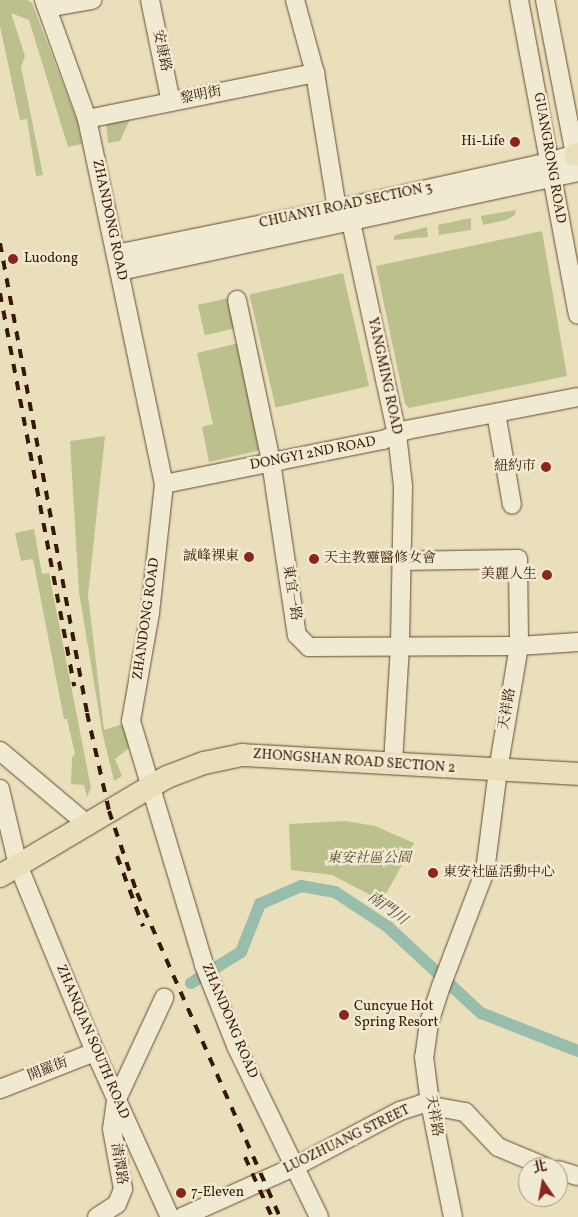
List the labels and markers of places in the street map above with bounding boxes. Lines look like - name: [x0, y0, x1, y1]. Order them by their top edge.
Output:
- place label: Hi-Life: [461, 134, 505, 150]
- marker: Hi-Life: [509, 136, 521, 148]
- place label: Luodong: [24, 251, 78, 267]
- marker: Luodong: [6, 252, 20, 266]
- place label: 紐約市: [494, 459, 536, 475]
- marker: 紐約市: [540, 461, 552, 473]
- place label: 誠峰裸東: [183, 549, 239, 565]
- marker: 誠峰裸東: [243, 551, 255, 563]
- place label: 天主教靈醫修女會: [324, 551, 436, 567]
- marker: 天主教靈醫修女會: [308, 553, 320, 565]
- place label: 美麗人生: [481, 567, 537, 583]
- marker: 美麗人生: [541, 569, 553, 581]
- place label: 東安社區活動中心: [443, 865, 555, 881]
- marker: 東安社區活動中心: [427, 867, 439, 879]
- place label: Cuncyue Hot Spring Resort: [354, 999, 438, 1032]
- marker: Cuncyue Hot Spring Resort: [338, 1009, 350, 1021]
- place label: 7-Eleven: [191, 1185, 244, 1201]
- marker: 7-Eleven: [175, 1187, 187, 1199]

